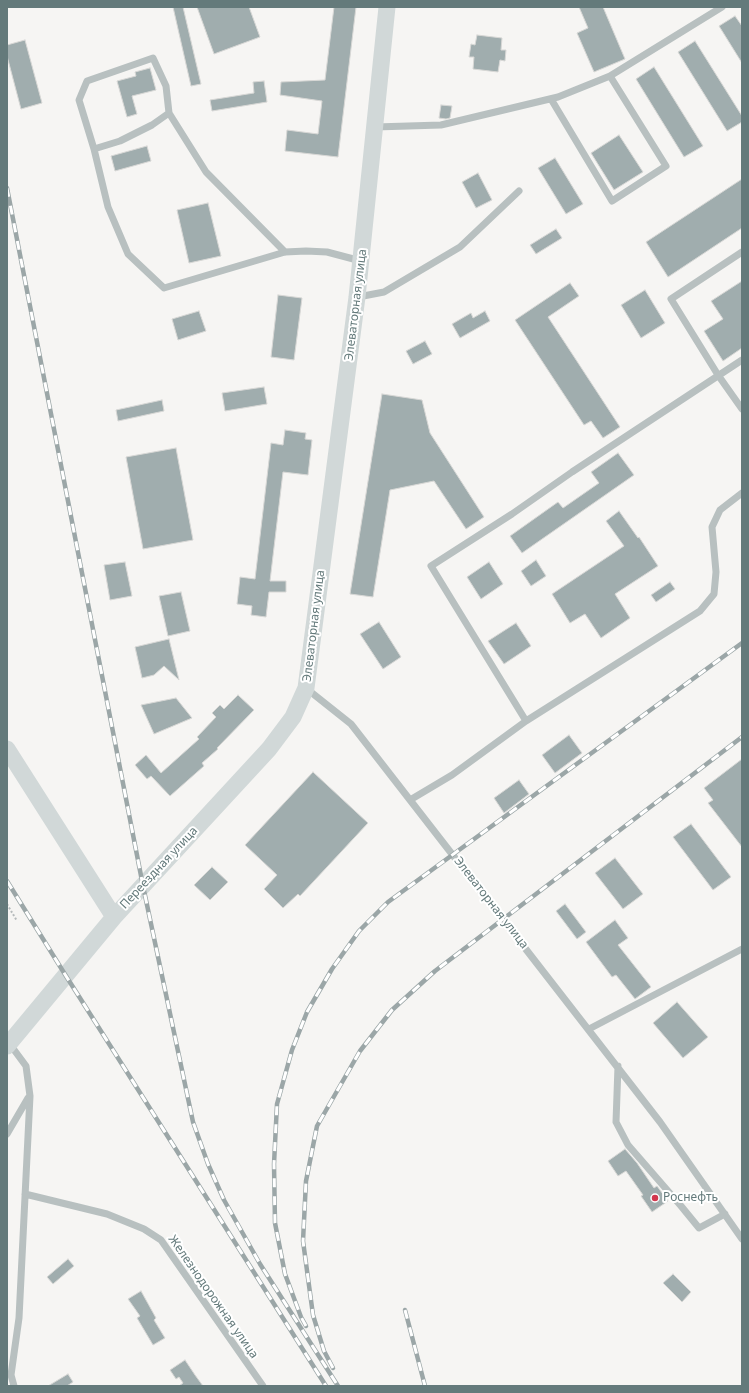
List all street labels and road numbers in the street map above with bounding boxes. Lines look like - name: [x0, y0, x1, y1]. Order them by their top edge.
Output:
- street label: Элеваторная улица: [342, 248, 370, 362]
- street label: Элеваторная улица: [300, 569, 328, 683]
- street label: Переездная улица: [117, 824, 201, 912]
- street label: Элеваторная улица: [451, 854, 531, 952]
- street label: Железнодорожная улица: [165, 1233, 261, 1361]

